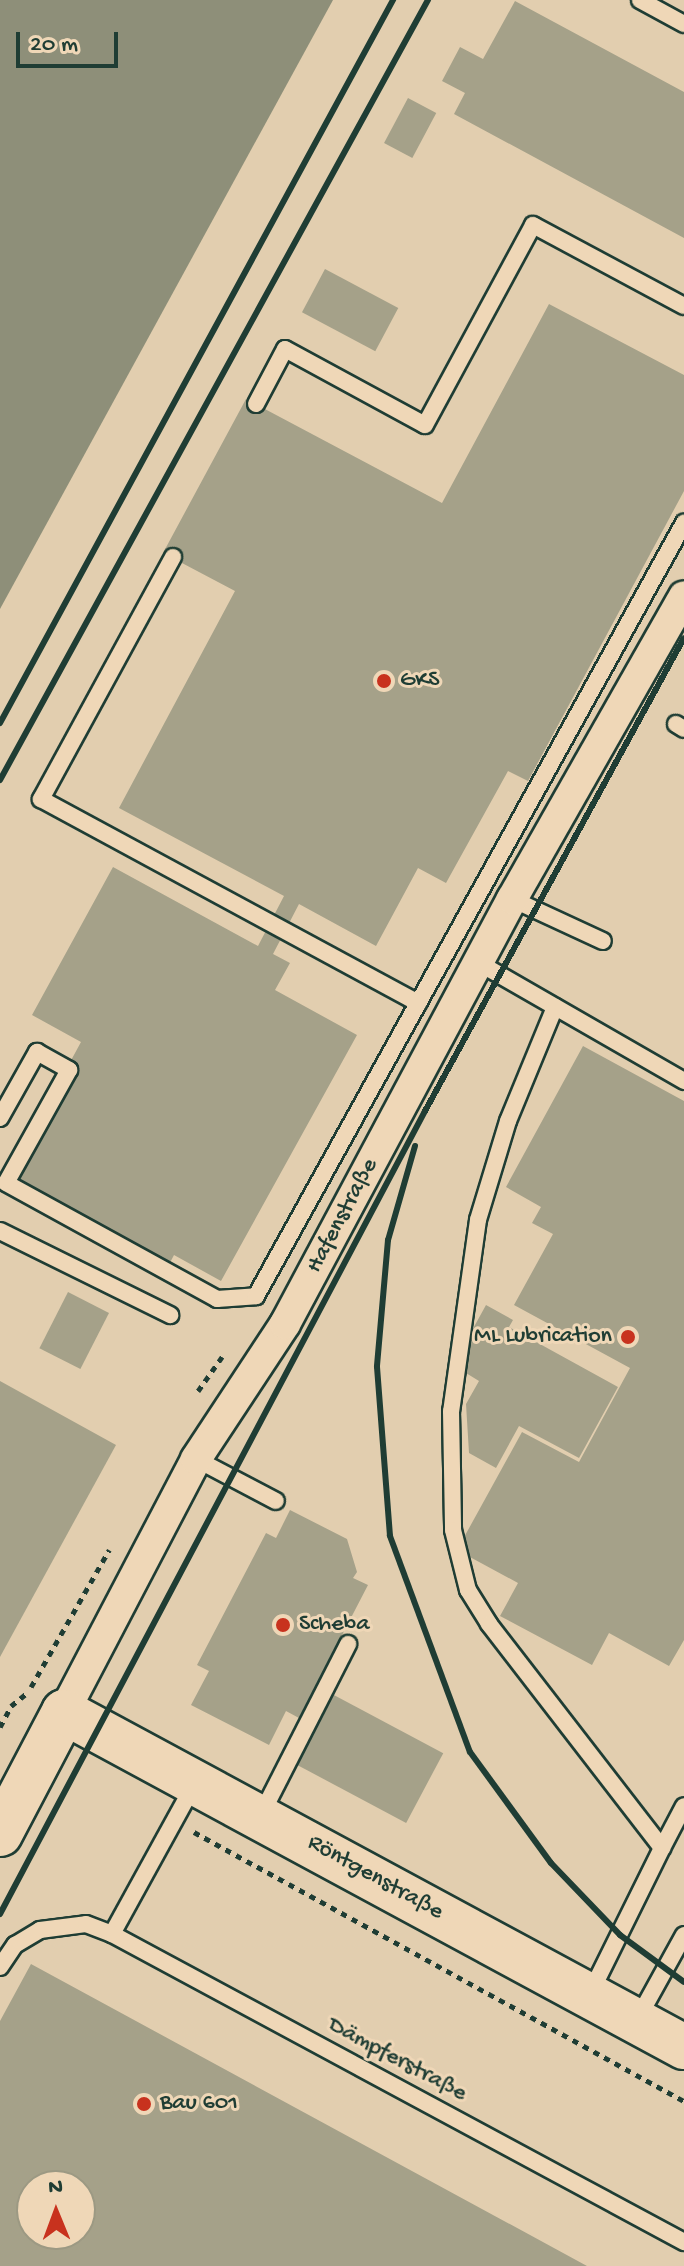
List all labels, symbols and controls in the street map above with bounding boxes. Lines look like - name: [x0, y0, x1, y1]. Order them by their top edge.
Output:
- scale bar: [20, 16, 122, 66]
- text: 20 m: [30, 31, 78, 60]
- place label: GKS: [400, 667, 439, 695]
- marker: GKS: [375, 672, 393, 690]
- street label: Hafenstraße: [301, 1154, 385, 1278]
- place label: ML Lubrication: [474, 1323, 612, 1351]
- marker: ML Lubrication: [619, 1328, 637, 1346]
- place label: Scheba: [299, 1611, 370, 1639]
- marker: Scheba: [274, 1616, 292, 1634]
- street label: Röntgenstraße: [302, 1829, 448, 1927]
- street label: Dämpferstraße: [322, 2011, 472, 2109]
- place label: Bau 601: [160, 2090, 238, 2118]
- marker: Bau 601: [135, 2095, 153, 2113]
- north arrow: [16, 2170, 96, 2250]
- text: N: [48, 2175, 63, 2201]

